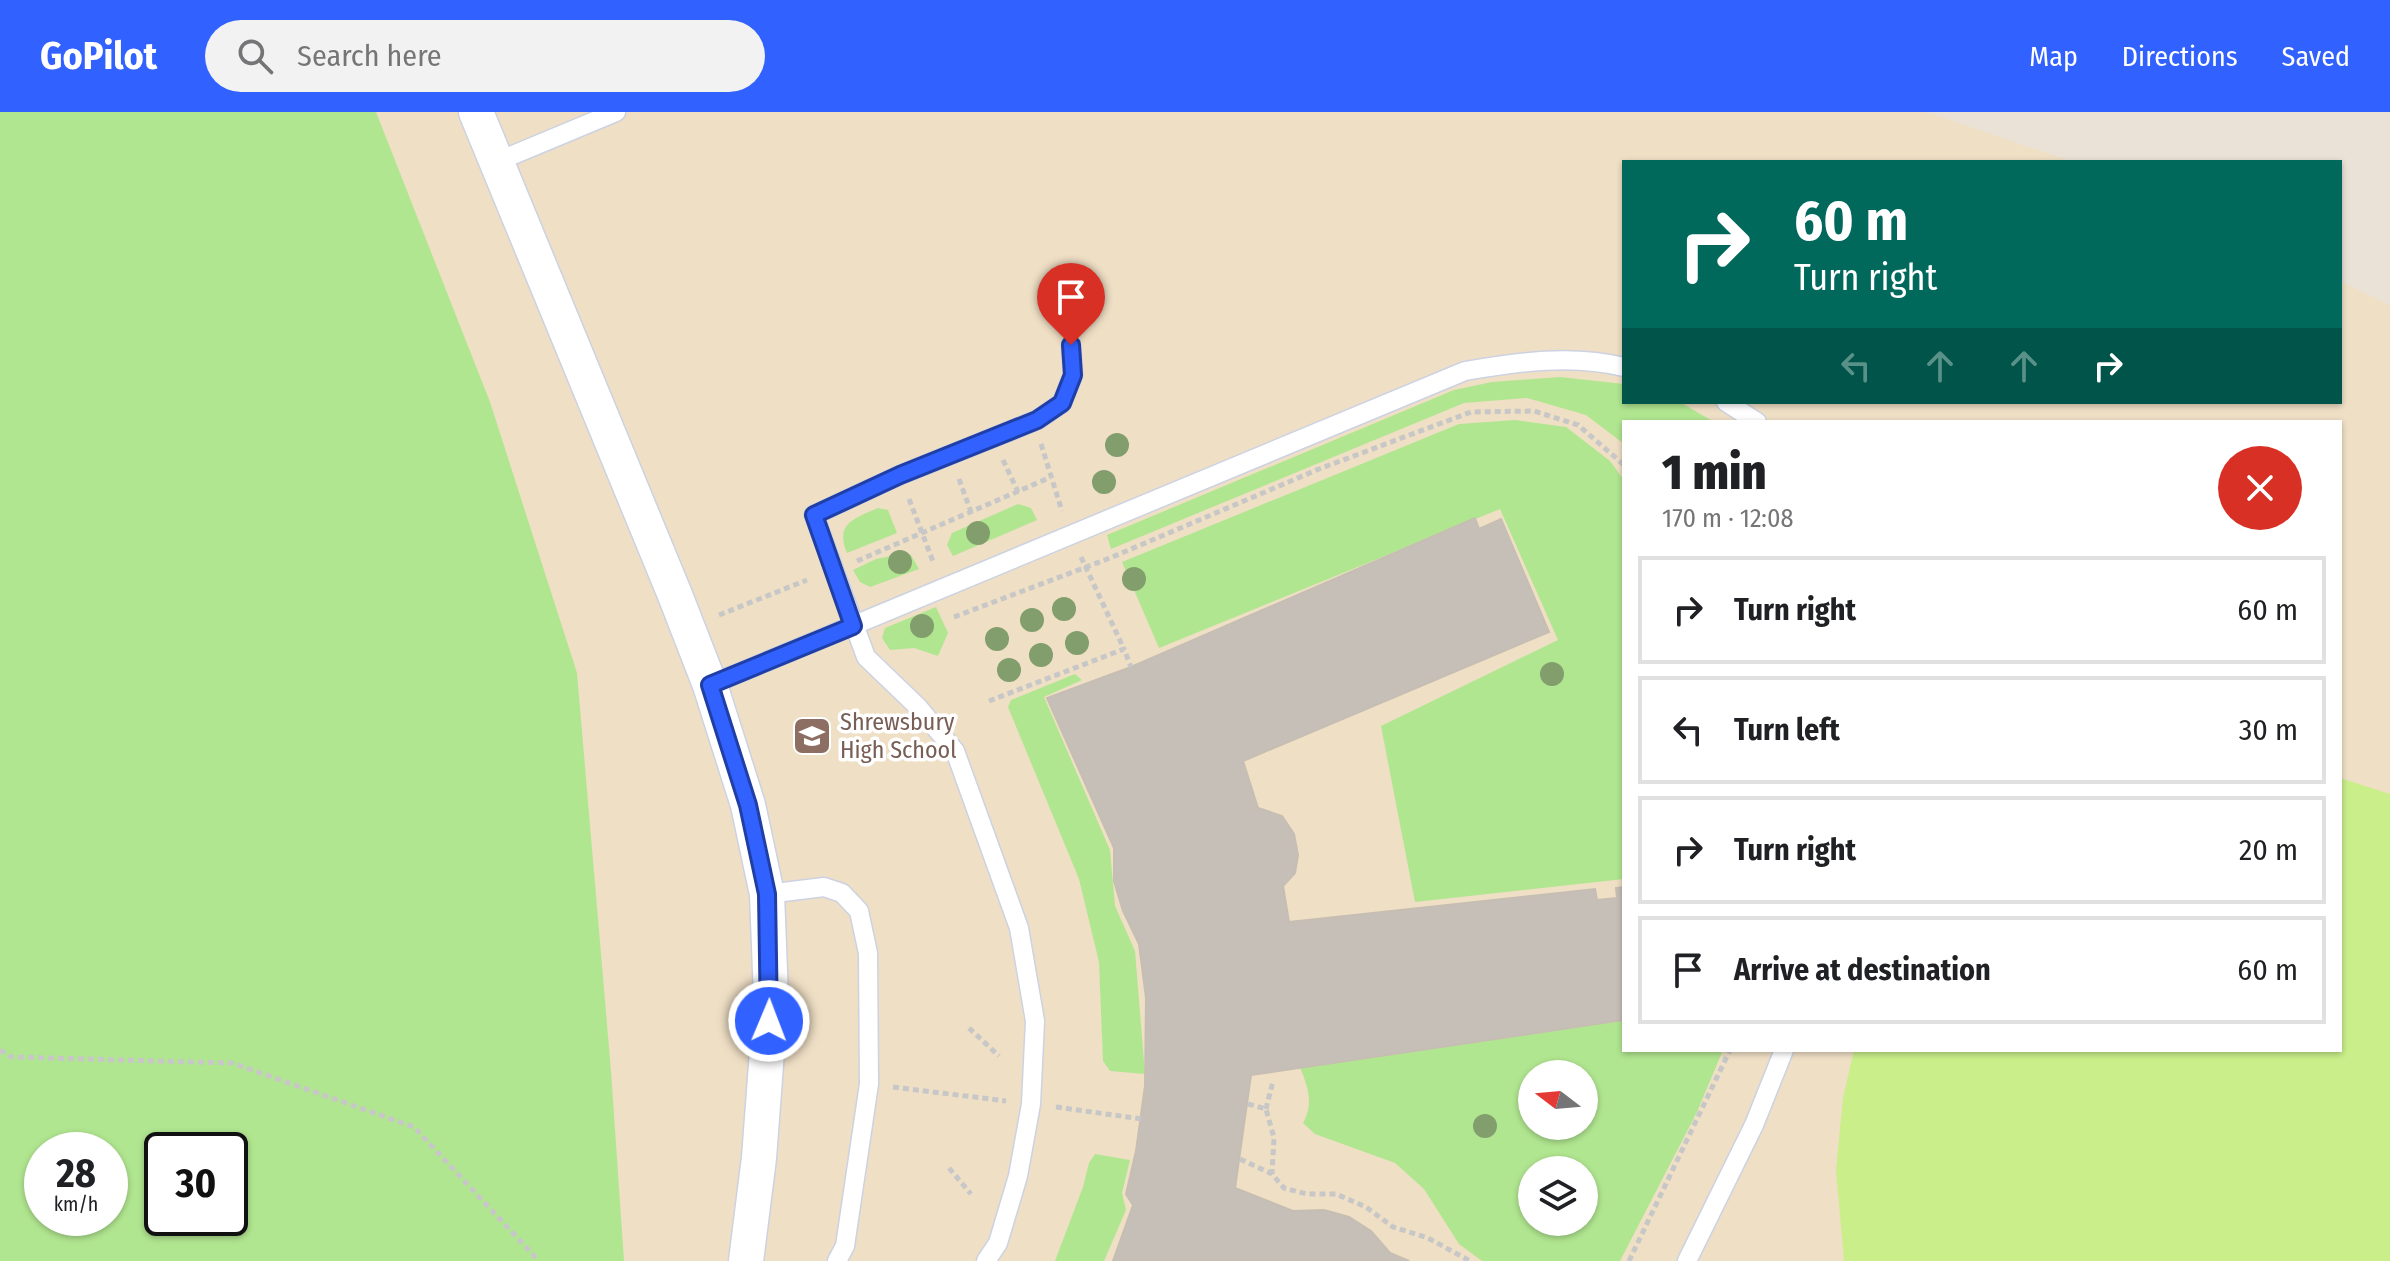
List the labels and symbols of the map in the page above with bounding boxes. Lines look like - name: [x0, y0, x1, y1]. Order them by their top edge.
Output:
- pin: [1037, 263, 1105, 345]
- place label: Shrewsbury High School: [840, 708, 957, 764]
- school or university icon: Shrewsbury High School: [791, 715, 833, 757]
- position arrow: [727, 979, 811, 1063]
- north arrow: [1518, 1060, 1598, 1140]
- speed limit sign: 30: [144, 1132, 248, 1236]

